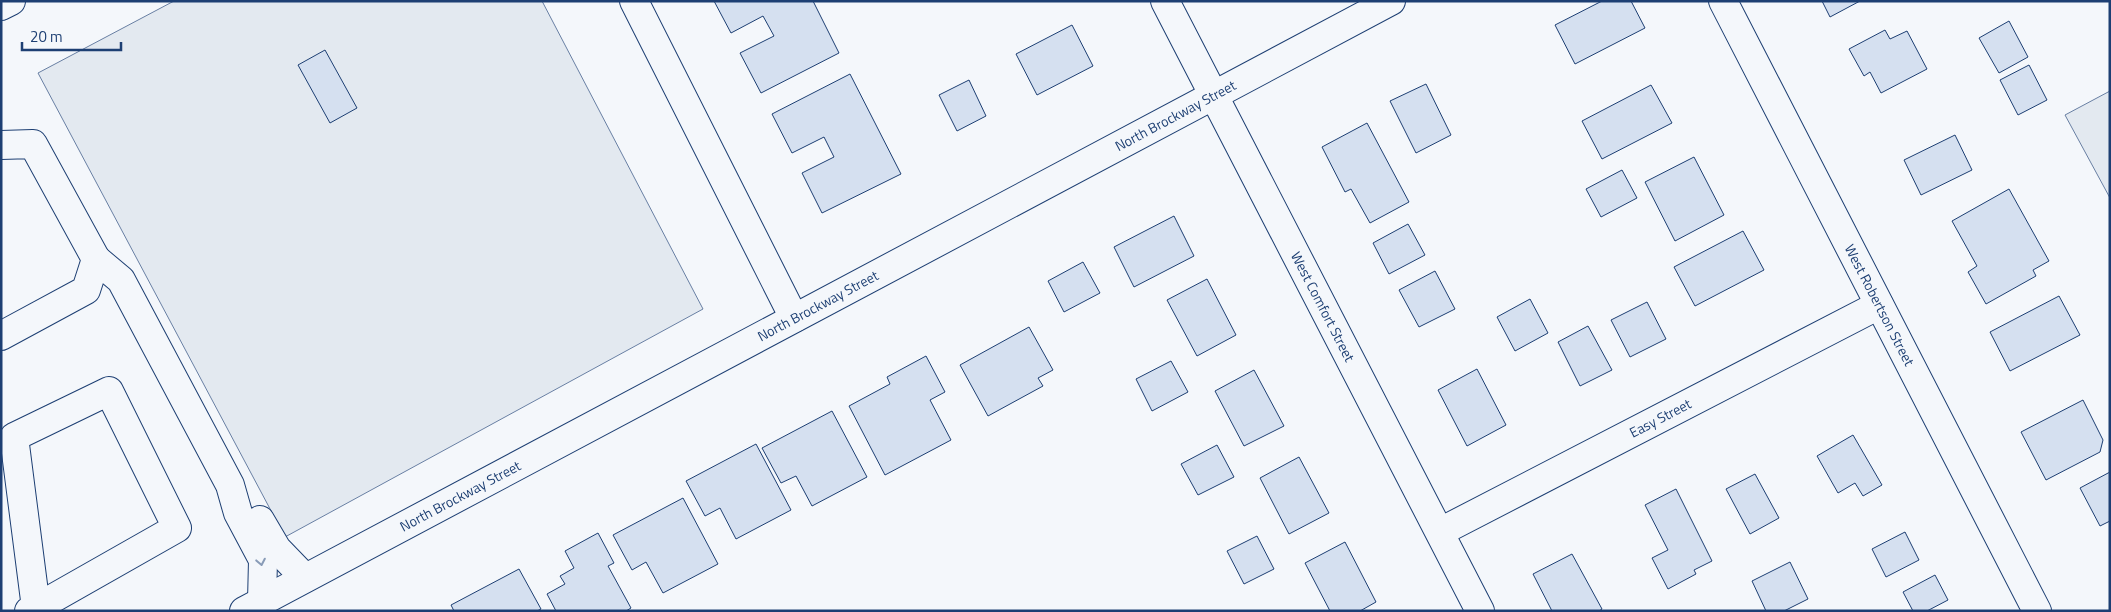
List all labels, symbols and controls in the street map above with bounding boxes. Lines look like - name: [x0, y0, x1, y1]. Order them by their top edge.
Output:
- scale bar: [22, 20, 121, 52]
- text: 20 m: [30, 25, 63, 48]
- street label: North Brockway Street: [1111, 74, 1240, 156]
- street label: West Robertson Street: [1840, 240, 1920, 370]
- street label: West Comfort Street: [1286, 248, 1360, 365]
- street label: North Brockway Street: [753, 265, 882, 346]
- street label: Easy Street: [1625, 393, 1695, 442]
- street label: North Brockway Street: [396, 455, 524, 536]
- one-way arrow: [255, 557, 265, 566]

